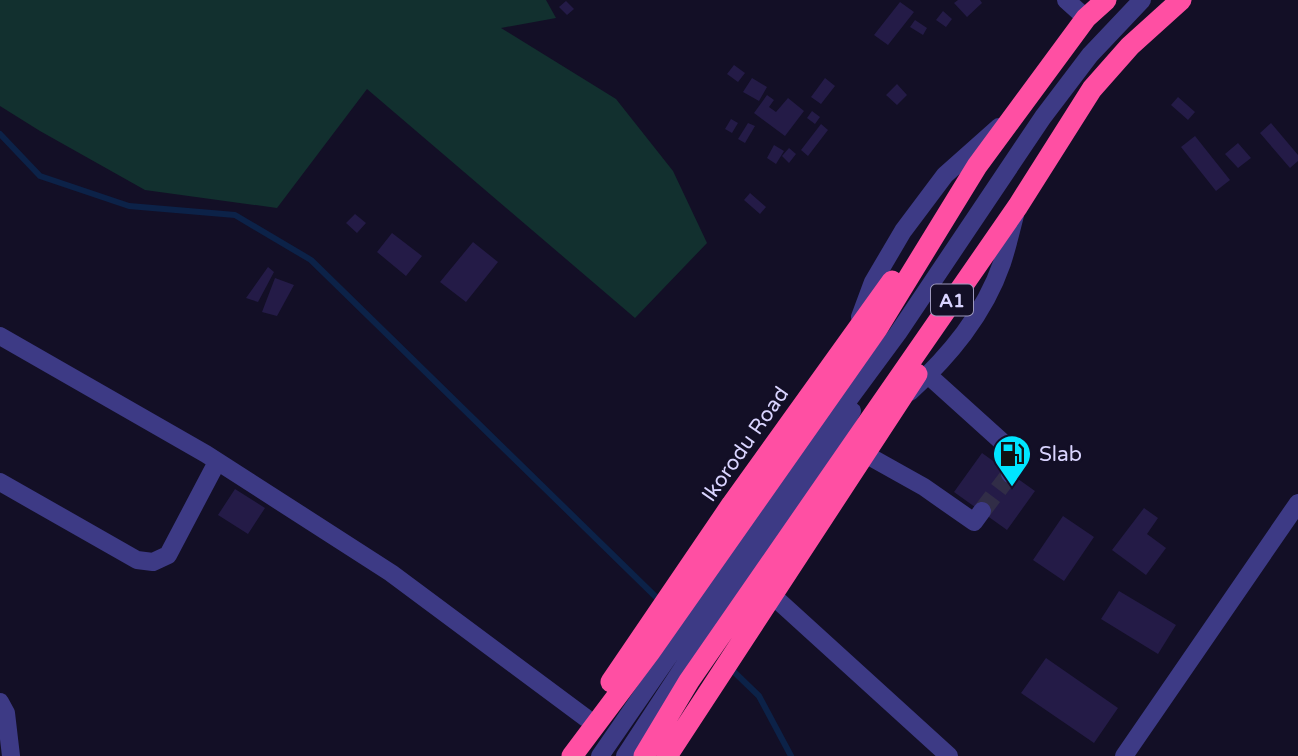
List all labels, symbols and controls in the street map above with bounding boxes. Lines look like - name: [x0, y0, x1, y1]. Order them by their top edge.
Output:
- road number: A1: [931, 284, 973, 316]
- street label: Ikorodu Road: [697, 382, 794, 507]
- fuel station icon: Slab: [991, 433, 1033, 488]
- place label: Slab: [1039, 442, 1082, 467]

